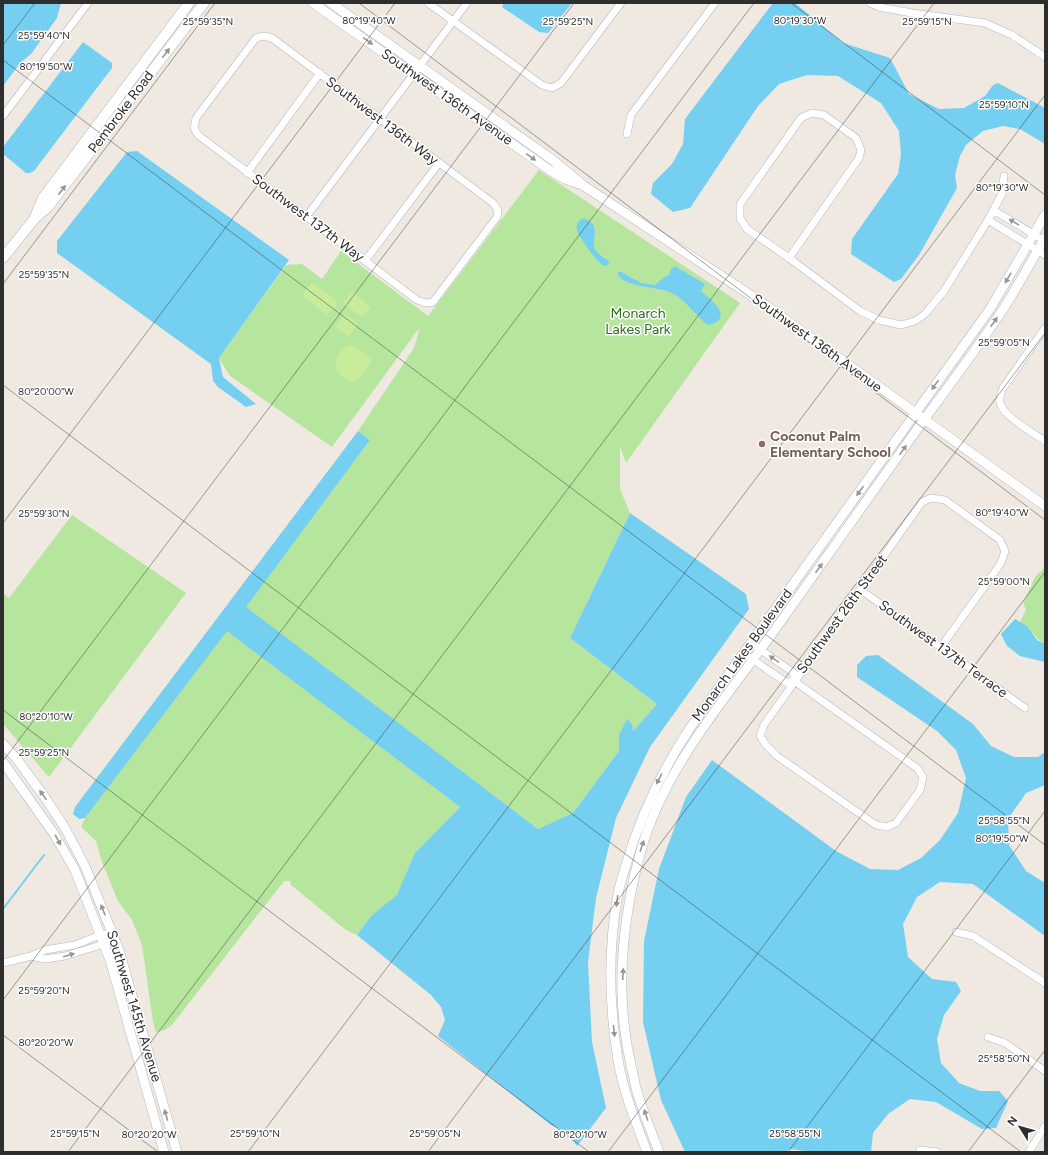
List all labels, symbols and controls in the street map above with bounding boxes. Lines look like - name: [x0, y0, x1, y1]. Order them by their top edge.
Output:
- text: 80°19'40"W: [342, 14, 396, 27]
- text: 80°19'30"W: [774, 14, 827, 27]
- text: 25°59'35"N: [183, 15, 233, 28]
- text: 25°59'25"N: [543, 15, 593, 28]
- text: 25°59'15"N: [902, 15, 952, 28]
- text: 25°59'40"N: [18, 29, 70, 42]
- one-way arrow: [363, 37, 373, 45]
- street label: Southwest 136th Avenue: [378, 45, 516, 149]
- one-way arrow: [162, 47, 170, 58]
- text: 80°19'50"W: [20, 60, 73, 73]
- street label: Pembroke Road: [85, 68, 157, 156]
- street label: Southwest 136th Way: [322, 73, 442, 169]
- text: 25°59'10"N: [979, 98, 1029, 111]
- one-way arrow: [526, 153, 536, 161]
- street label: Southwest 137th Way: [249, 170, 368, 266]
- text: 80°19'30"W: [976, 181, 1029, 194]
- one-way arrow: [58, 184, 66, 195]
- one-way arrow: [1009, 218, 1019, 226]
- text: 25°59'35"N: [19, 268, 69, 281]
- one-way arrow: [1004, 272, 1011, 284]
- street label: Southwest 136th Avenue: [749, 290, 886, 396]
- park label: Monarch Lakes Park: [605, 305, 671, 338]
- one-way arrow: [990, 316, 998, 327]
- text: 25°59'05"N: [978, 336, 1030, 349]
- one-way arrow: [931, 380, 939, 391]
- text: 80°20'00"W: [18, 385, 74, 398]
- place label: Coconut Palm Elementary School: [770, 428, 891, 461]
- marker: Coconut Palm Elementary School: [757, 439, 767, 449]
- one-way arrow: [899, 445, 907, 456]
- one-way arrow: [856, 486, 864, 497]
- text: 80°19'40"W: [975, 506, 1029, 519]
- text: 25°59'30"N: [18, 507, 70, 520]
- street label: Southwest 26th Street: [793, 551, 891, 677]
- one-way arrow: [815, 562, 823, 573]
- text: 25°59'00"N: [978, 575, 1030, 588]
- street label: Monarch Lakes Boulevard: [688, 586, 796, 724]
- street label: Southwest 137th Terrace: [875, 597, 1011, 702]
- one-way arrow: [769, 655, 779, 663]
- text: 80°20'10"W: [19, 710, 73, 723]
- text: 25°59'25"N: [19, 746, 69, 759]
- one-way arrow: [656, 773, 663, 785]
- one-way arrow: [39, 790, 47, 801]
- text: 25°58'55"N: [978, 814, 1030, 827]
- text: 80°19'50"W: [976, 832, 1029, 845]
- one-way arrow: [54, 834, 61, 846]
- one-way arrow: [640, 840, 646, 852]
- one-way arrow: [614, 895, 620, 907]
- one-way arrow: [100, 904, 106, 916]
- street label: Southwest 145th Avenue: [103, 928, 165, 1084]
- one-way arrow: [64, 952, 76, 958]
- one-way arrow: [619, 968, 626, 980]
- text: 25°59'20"N: [18, 984, 70, 997]
- one-way arrow: [611, 1025, 618, 1037]
- text: 80°20'20"W: [18, 1036, 74, 1049]
- text: 25°58'50"N: [978, 1052, 1030, 1065]
- north arrow: [1000, 1107, 1040, 1147]
- one-way arrow: [163, 1108, 169, 1120]
- one-way arrow: [643, 1109, 649, 1121]
- text: N: [1005, 1114, 1020, 1129]
- text: 25°59'15"N: [50, 1127, 100, 1140]
- text: 25°59'10"N: [230, 1127, 280, 1140]
- text: 25°59'05"N: [409, 1127, 461, 1140]
- text: 25°58'55"N: [769, 1127, 821, 1140]
- text: 80°20'20"W: [121, 1128, 177, 1141]
- text: 80°20'10"W: [553, 1128, 607, 1141]

